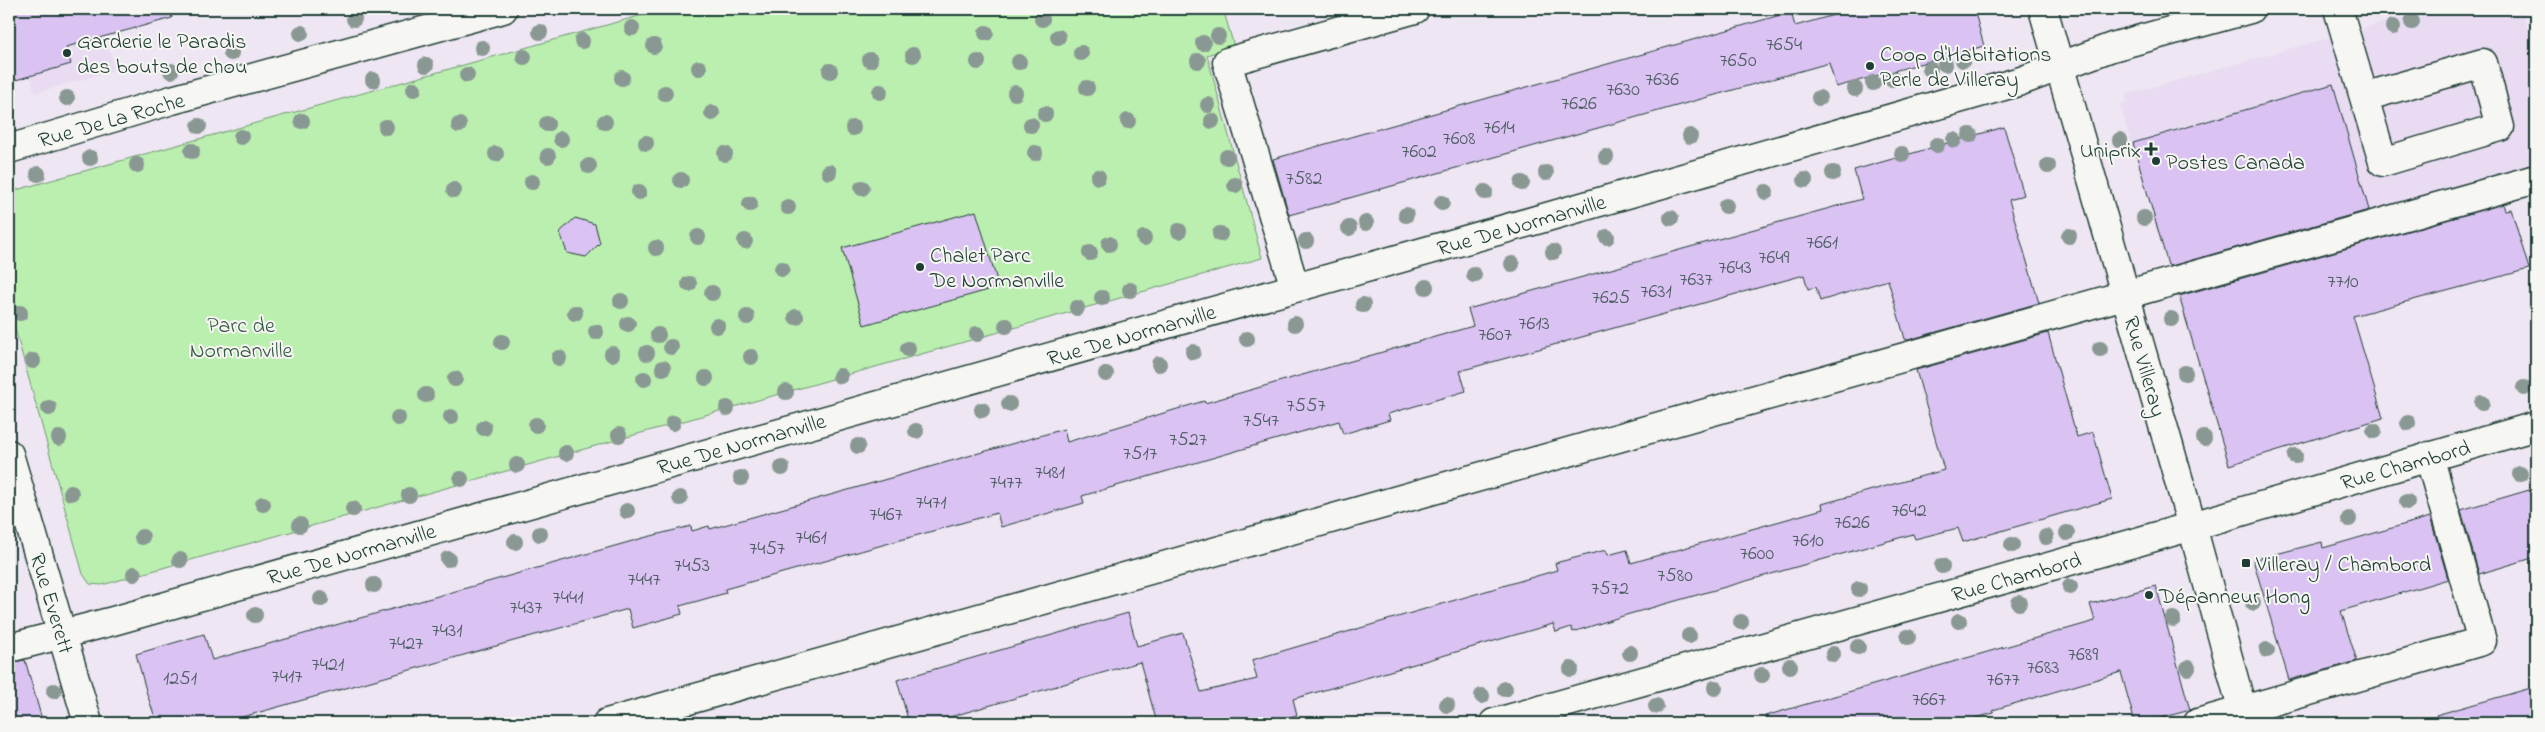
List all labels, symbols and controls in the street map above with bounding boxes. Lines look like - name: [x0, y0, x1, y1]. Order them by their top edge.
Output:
- place label: Garderie le Paradis des bouts de chou: [77, 27, 247, 84]
- house number: 7654: [1766, 31, 1802, 60]
- place label: Coop d'Habitations Perle de Villeray: [1880, 40, 2051, 98]
- marker: Garderie le Paradis des bouts de chou: [61, 47, 73, 59]
- house number: 7650: [1719, 47, 1757, 76]
- marker: Coop d'Habitations Perle de Villeray: [1864, 60, 1876, 72]
- house number: 7636: [1645, 66, 1679, 95]
- house number: 7630: [1606, 76, 1640, 105]
- street label: Rue De La Roche: [35, 86, 189, 158]
- house number: 7626: [1561, 90, 1597, 119]
- house number: 7614: [1483, 114, 1515, 143]
- house number: 7608: [1442, 125, 1476, 154]
- place label: Uniprix: [2080, 136, 2141, 168]
- house number: 7602: [1401, 138, 1437, 167]
- marker: Uniprix: [2145, 143, 2157, 155]
- place label: Postes Canada: [2166, 148, 2305, 180]
- marker: Postes Canada: [2150, 155, 2162, 167]
- house number: 7582: [1285, 165, 1323, 194]
- street label: Rue De Normanville: [1434, 187, 1610, 266]
- house number: 7661: [1806, 229, 1838, 258]
- place label: Chalet Parc De Normanville: [929, 241, 1064, 298]
- house number: 7649: [1758, 244, 1790, 273]
- house number: 7643: [1718, 254, 1752, 283]
- marker: Chalet Parc De Normanville: [914, 261, 926, 273]
- house number: 7637: [1679, 266, 1713, 295]
- house number: 7710: [2327, 268, 2359, 297]
- house number: 7631: [1640, 278, 1672, 307]
- house number: 7625: [1592, 284, 1630, 313]
- street label: Rue De Normanville: [1044, 297, 1220, 376]
- house number: 7613: [1518, 310, 1550, 339]
- park label: Parc de Normanville: [190, 311, 292, 368]
- street label: Rue Villeray: [2112, 313, 2173, 421]
- house number: 7607: [1478, 321, 1512, 350]
- house number: 7557: [1286, 392, 1326, 421]
- street label: Rue De Normanville: [654, 406, 830, 485]
- house number: 7547: [1243, 407, 1279, 436]
- house number: 7527: [1169, 426, 1207, 455]
- street label: Rue Chambord: [2337, 433, 2475, 501]
- house number: 7517: [1123, 440, 1157, 469]
- house number: 7481: [1035, 459, 1065, 488]
- house number: 7477: [990, 469, 1022, 498]
- house number: 7471: [915, 489, 947, 518]
- house number: 7642: [1891, 497, 1927, 526]
- house number: 7467: [869, 501, 903, 530]
- house number: 7626: [1834, 509, 1870, 538]
- street label: Rue De Normanville: [264, 516, 440, 595]
- house number: 7461: [795, 524, 827, 553]
- house number: 7610: [1792, 527, 1824, 556]
- house number: 7457: [749, 535, 785, 564]
- house number: 7600: [1740, 540, 1775, 569]
- street label: Rue Chambord: [1948, 545, 2086, 613]
- street label: Rue Everett: [20, 550, 81, 659]
- place label: Villeray / Chambord: [2255, 550, 2431, 583]
- house number: 7453: [674, 552, 710, 581]
- marker: Villeray / Chambord: [2240, 557, 2252, 569]
- house number: 7580: [1657, 562, 1693, 591]
- house number: 7447: [628, 566, 660, 595]
- house number: 7572: [1591, 575, 1629, 604]
- place label: Dépanneur Hong: [2158, 582, 2310, 615]
- house number: 7441: [552, 584, 584, 613]
- marker: Dépanneur Hong: [2143, 589, 2155, 601]
- house number: 7437: [510, 594, 542, 623]
- house number: 7431: [431, 617, 463, 646]
- house number: 7427: [389, 630, 423, 659]
- house number: 7689: [2068, 641, 2098, 670]
- house number: 7421: [312, 651, 344, 680]
- house number: 7683: [2027, 654, 2059, 683]
- house number: 7417: [271, 663, 303, 692]
- house number: 1251: [163, 665, 197, 694]
- house number: 7677: [1986, 666, 2020, 695]
- house number: 7667: [1912, 686, 1946, 715]

